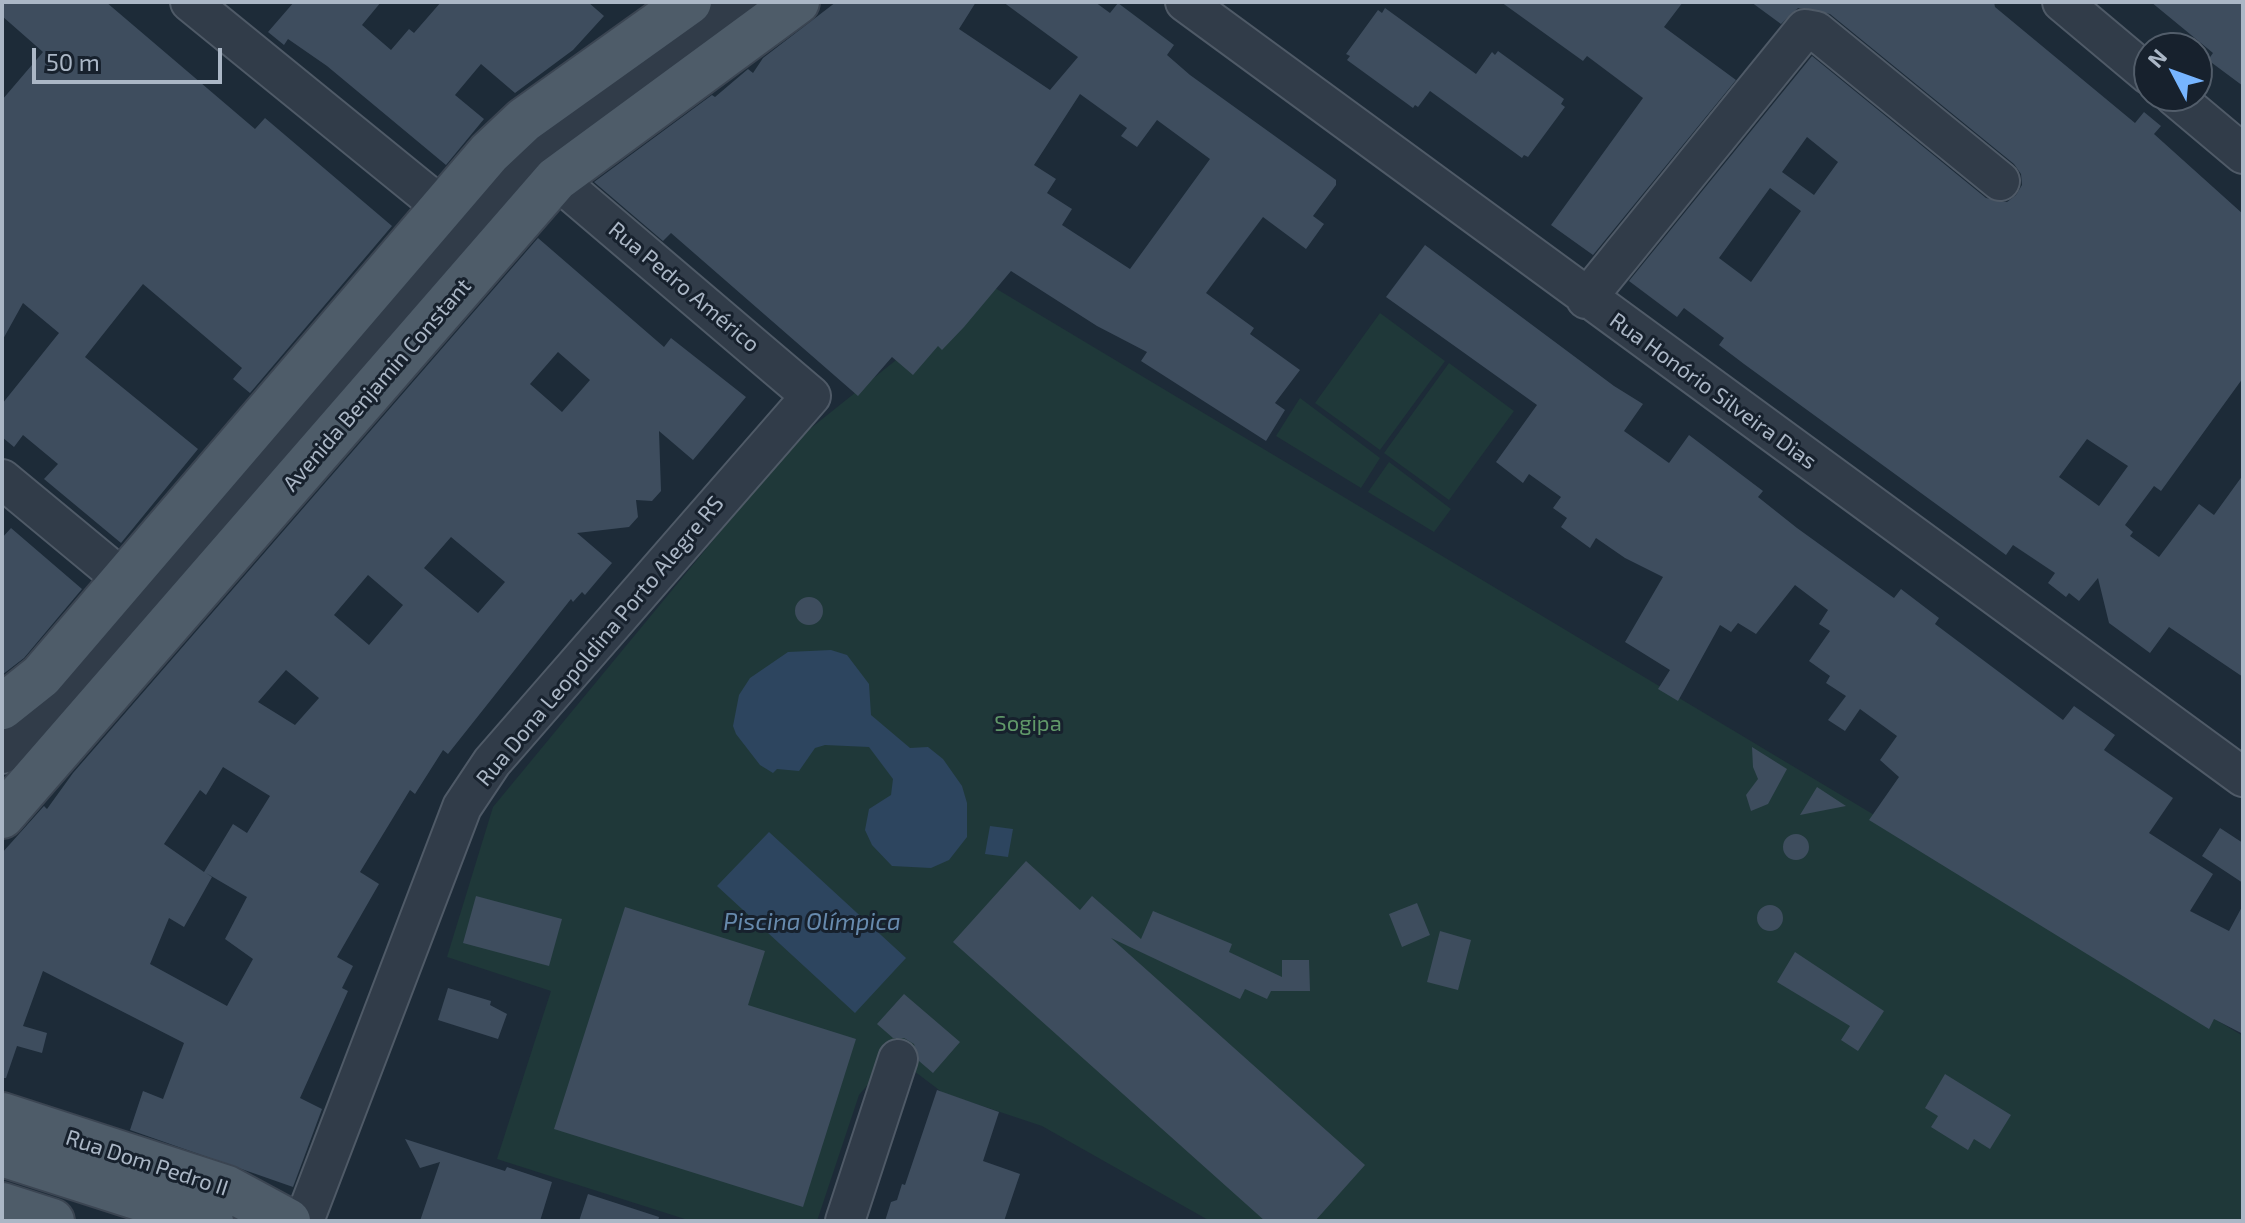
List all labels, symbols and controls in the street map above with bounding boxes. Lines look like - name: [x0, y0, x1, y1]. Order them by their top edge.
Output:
- scale bar: [36, 32, 226, 82]
- north arrow: [2133, 32, 2213, 112]
- text: N: [2141, 43, 2171, 72]
- text: 50 m: [46, 47, 100, 76]
- street label: Rua Pedro Américo: [603, 216, 765, 358]
- street label: Avenida Benjamin Constant: [277, 273, 477, 497]
- street label: Rua Honório Silveira Dias: [1605, 307, 1821, 475]
- street label: Rua Dona Leopoldina Porto Alegre RS: [471, 491, 729, 791]
- park label: Sogipa: [994, 711, 1062, 737]
- water label: Piscina Olímpica: [723, 908, 901, 936]
- street label: Rua Dom Pedro II: [62, 1124, 232, 1202]

